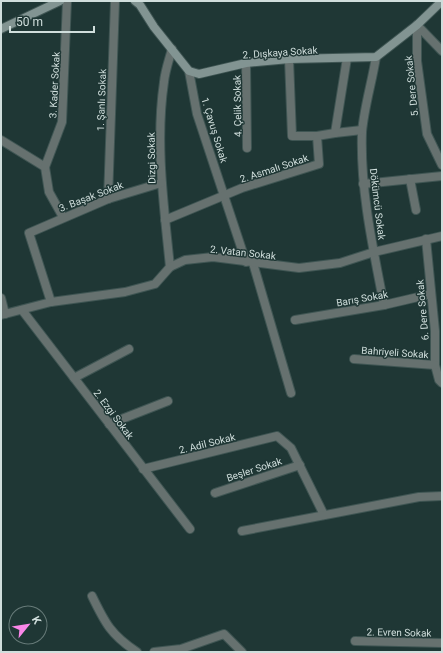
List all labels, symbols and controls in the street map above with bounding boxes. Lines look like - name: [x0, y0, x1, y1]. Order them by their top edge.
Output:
- scale bar: [10, 8, 94, 34]
- text: 50 m: [16, 15, 43, 29]
- street label: 2. Dışkaya Sokak: [242, 44, 319, 61]
- street label: 3. Kader Sokak: [47, 51, 62, 119]
- street label: 5. Dere Sokak: [403, 54, 420, 117]
- street label: 1. Şanlı Sokak: [95, 68, 108, 131]
- street label: 4. Çelik Sokak: [231, 74, 244, 137]
- street label: 1. Çavuş Sokak: [199, 96, 230, 165]
- street label: Dizgi Sokak: [146, 131, 157, 184]
- street label: 2. Asmalı Sokak: [239, 152, 311, 185]
- street label: Dökümcü Sokak: [368, 168, 387, 241]
- street label: 3. Başak Sokak: [58, 179, 126, 214]
- street label: 2. Vatan Sokak: [209, 244, 277, 262]
- street label: 6. Dere Sokak: [414, 278, 431, 341]
- street label: Barış Sokak: [335, 288, 390, 308]
- street label: Bahriyeli Sokak: [361, 345, 430, 360]
- street label: 2. Ezgi Sokak: [91, 387, 136, 442]
- street label: 2. Adil Sokak: [178, 431, 237, 456]
- street label: Beşler Sokak: [225, 455, 284, 484]
- north arrow: [8, 605, 48, 645]
- text: K: [29, 614, 44, 627]
- street label: 2. Evren Sokak: [366, 626, 432, 639]

